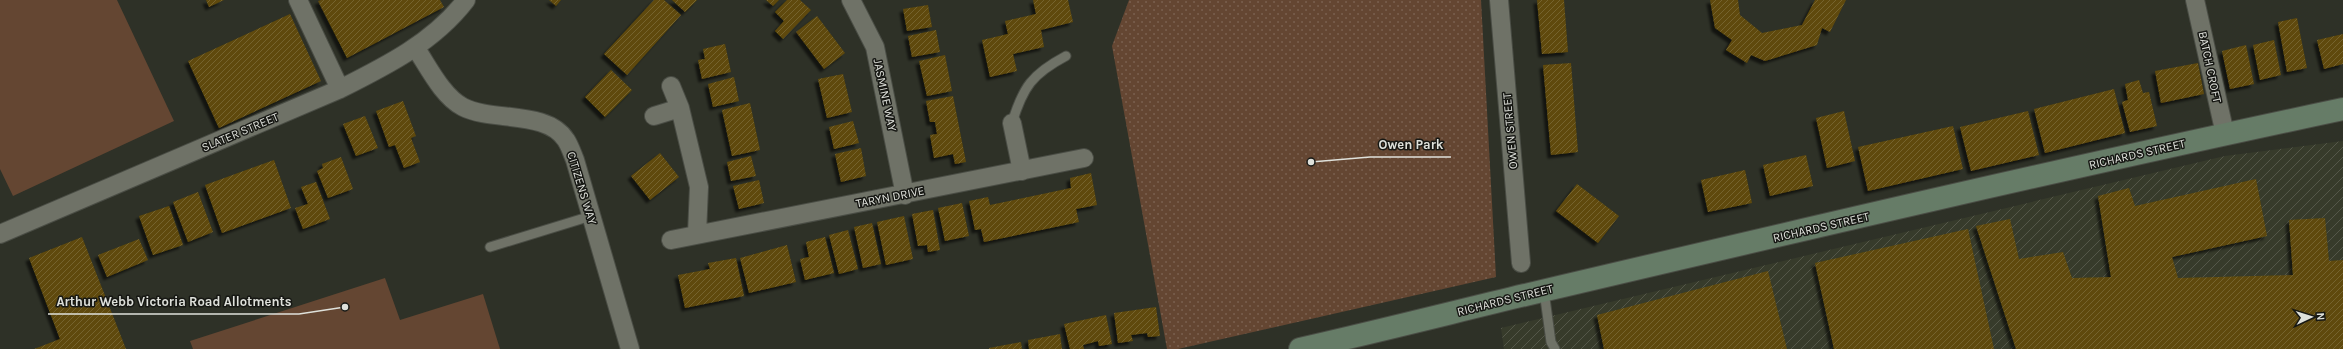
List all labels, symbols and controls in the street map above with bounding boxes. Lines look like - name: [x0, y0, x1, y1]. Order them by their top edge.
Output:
- street label: BATCH CROFT: [2196, 30, 2224, 104]
- street label: JASMINE WAY: [870, 57, 900, 133]
- street label: OWEN STREET: [1500, 92, 1520, 170]
- street label: SLATER STREET: [199, 109, 281, 155]
- callout: Owen Park: [1370, 132, 1451, 157]
- street label: RICHARDS STREET: [2087, 136, 2187, 172]
- text: Owen Park: [1379, 137, 1444, 152]
- street label: CITIZENS WAY: [564, 150, 600, 227]
- street label: TARYN DRIVE: [855, 183, 925, 211]
- street label: RICHARDS STREET: [1771, 209, 1871, 245]
- street label: RICHARDS STREET: [1456, 281, 1554, 319]
- callout: Arthur Webb Victoria Road Allotments: [48, 289, 299, 314]
- text: Arthur Webb Victoria Road Allotments: [56, 294, 292, 309]
- north arrow: [2291, 297, 2331, 337]
- text: N: [2314, 312, 2327, 321]

